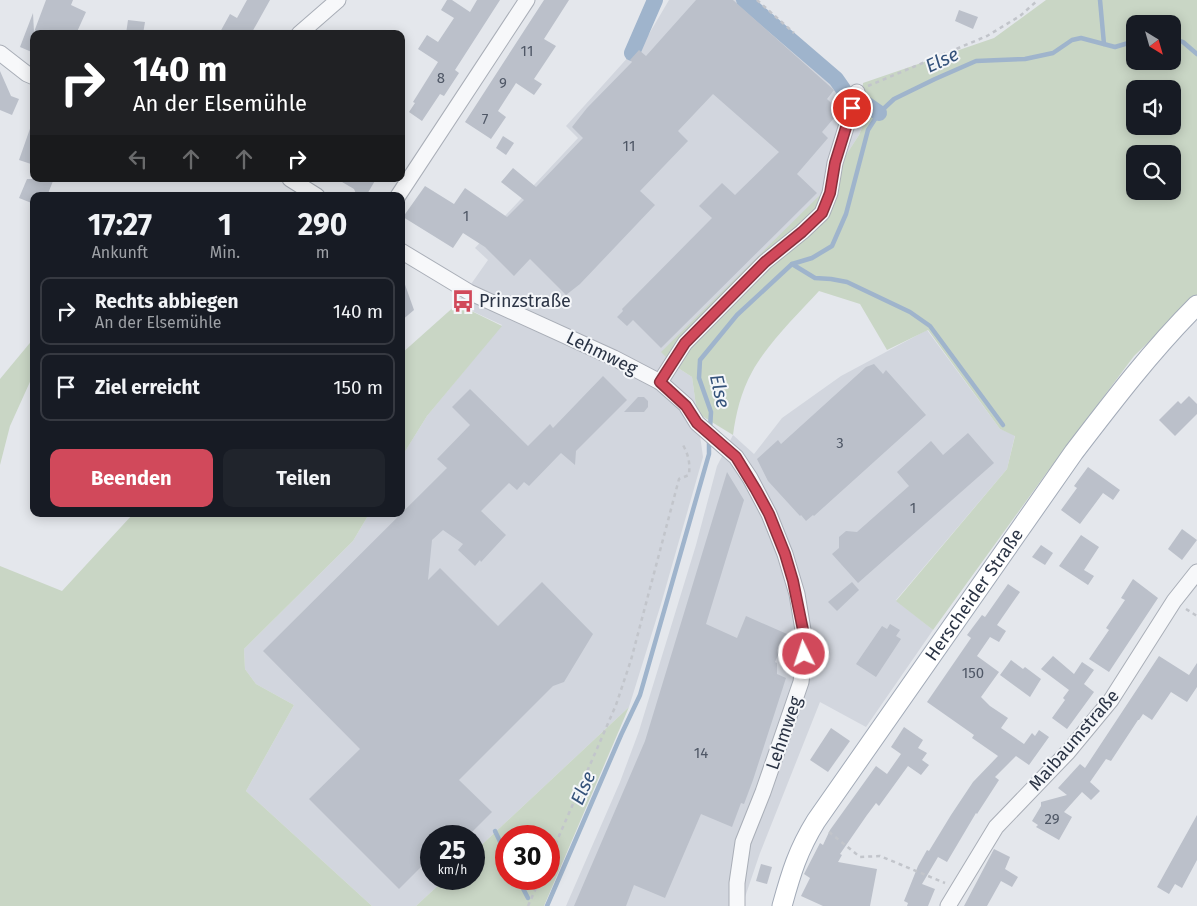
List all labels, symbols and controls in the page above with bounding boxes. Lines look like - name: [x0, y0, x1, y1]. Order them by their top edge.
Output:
- north arrow: [1126, 15, 1181, 70]
- map controls: [1126, 15, 1181, 200]
- house number: 11: [521, 42, 533, 60]
- water label: Else: [922, 42, 962, 78]
- text: 140 m: [133, 48, 227, 90]
- icon: right: [50, 50, 115, 115]
- house number: 8: [437, 69, 445, 87]
- house number: 9: [499, 74, 507, 92]
- button: sound: [1126, 80, 1181, 135]
- pin: [831, 87, 873, 129]
- text: An der Elsemühle: [133, 90, 307, 117]
- icon: arrive: [838, 94, 866, 122]
- house number: 7: [482, 110, 489, 128]
- house number: 11: [623, 137, 635, 155]
- icon: left: [124, 145, 152, 173]
- icon: ahead: [177, 145, 205, 173]
- icon: ahead: [230, 145, 258, 173]
- icon: right: [283, 145, 311, 173]
- button: search: [1126, 145, 1181, 200]
- text: 17:27: [88, 207, 152, 243]
- text: 1: [218, 207, 232, 243]
- text: 290: [298, 207, 347, 243]
- house number: 1: [463, 207, 469, 225]
- text: Ankunft: [92, 243, 148, 262]
- text: Min.: [210, 243, 240, 262]
- text: m: [316, 243, 329, 262]
- bus stop icon: Prinzstraße: [450, 288, 476, 314]
- text: Rechts abbiegen: [95, 290, 238, 313]
- place label: Prinzstraße: [479, 290, 571, 312]
- icon: right: [52, 297, 80, 325]
- text: 140 m: [333, 300, 383, 323]
- text: An der Elsemühle: [95, 313, 222, 332]
- street label: Lehmweg: [563, 326, 642, 380]
- water label: Else: [705, 372, 735, 410]
- icon: arrive: [52, 373, 80, 401]
- text: Ziel erreicht: [95, 376, 200, 399]
- text: 150 m: [333, 376, 383, 399]
- house number: 3: [836, 434, 844, 452]
- button: Beenden: [50, 449, 213, 507]
- button: Teilen: [223, 449, 385, 507]
- house number: 1: [910, 499, 916, 517]
- street label: Herscheider Straße: [920, 524, 1028, 665]
- position arrow: [777, 627, 829, 679]
- house number: 150: [962, 664, 984, 682]
- street label: Maibaumstraße: [1024, 685, 1124, 795]
- street label: Lehmweg: [761, 693, 807, 773]
- house number: 14: [694, 744, 708, 762]
- water label: Else: [566, 768, 600, 808]
- house number: 29: [1044, 810, 1060, 828]
- speed limit sign: 30: [495, 825, 560, 890]
- text: 25: [439, 836, 466, 866]
- text: km/h: [438, 863, 467, 877]

